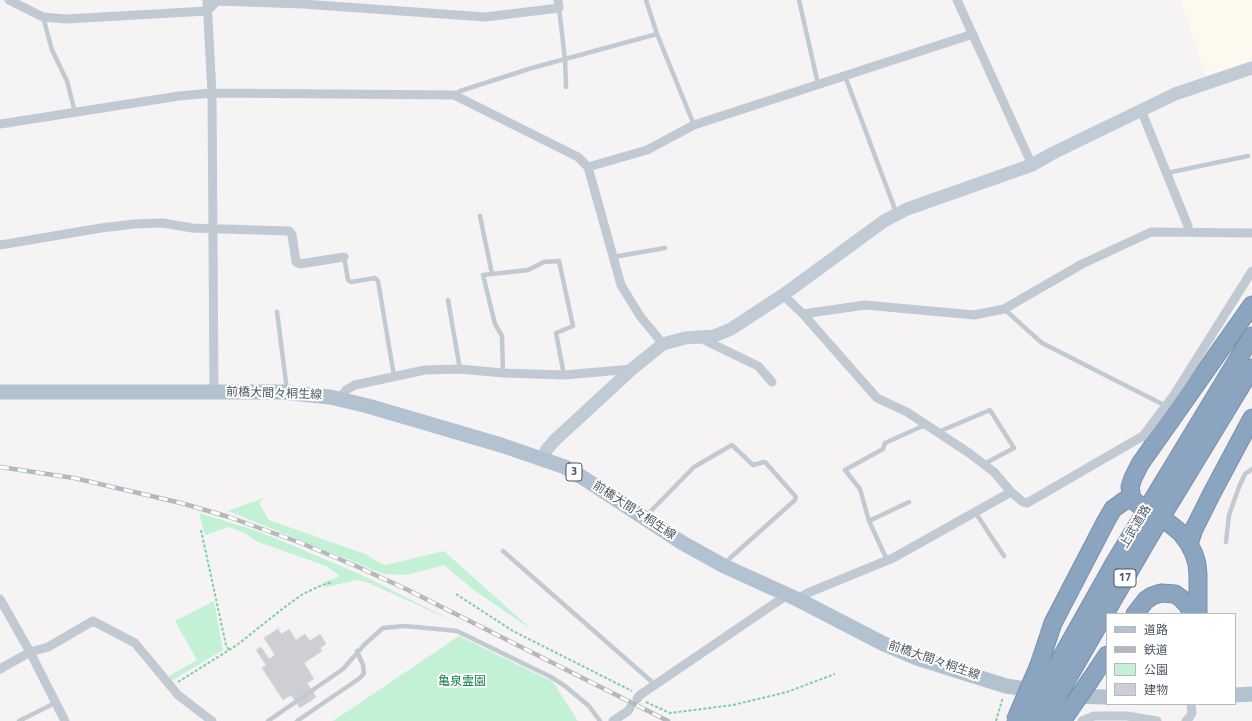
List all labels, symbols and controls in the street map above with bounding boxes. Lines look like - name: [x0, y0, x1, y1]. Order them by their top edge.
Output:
- street label: 前橋大間々桐生線: [226, 385, 322, 403]
- road number: 3: [566, 463, 582, 481]
- street label: 前橋大間々桐生線: [590, 479, 678, 543]
- street label: 上武道路: [1117, 503, 1155, 551]
- road number: 17: [1114, 569, 1136, 587]
- legend: [1106, 613, 1236, 705]
- text: 道路: [1144, 620, 1168, 639]
- street label: 前橋大間々桐生線: [886, 639, 982, 683]
- text: 鉄道: [1144, 640, 1168, 659]
- text: 公園: [1144, 660, 1168, 679]
- park label: 亀泉霊園: [438, 675, 486, 689]
- text: 建物: [1144, 680, 1168, 699]

